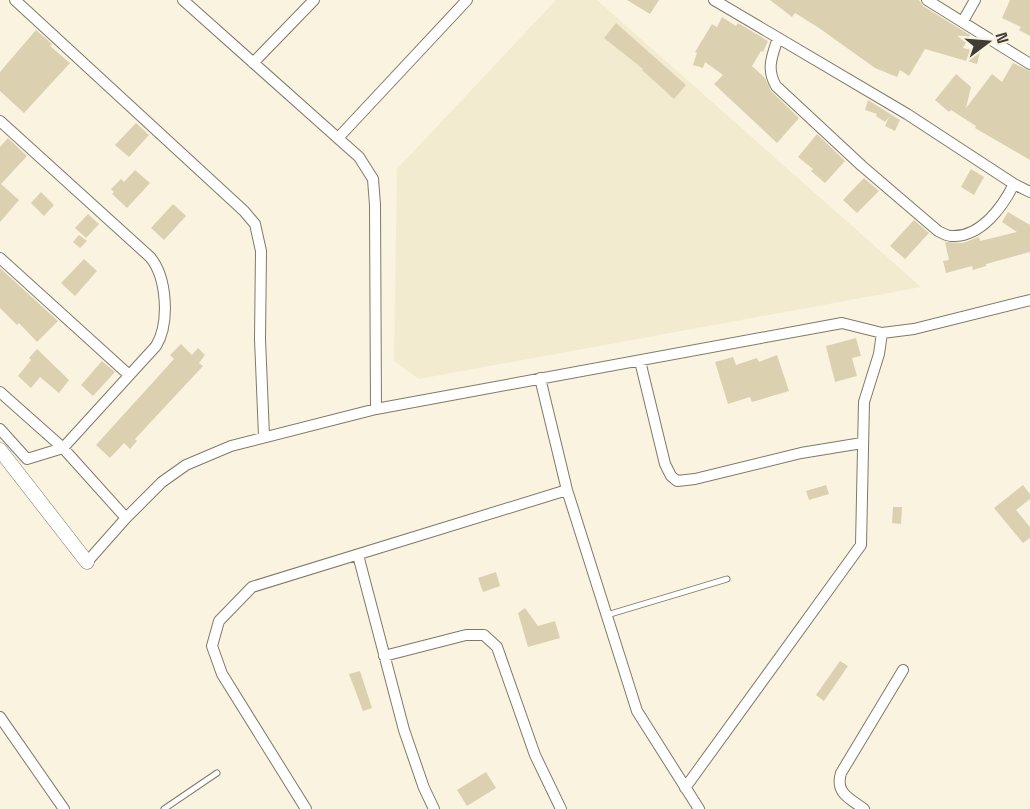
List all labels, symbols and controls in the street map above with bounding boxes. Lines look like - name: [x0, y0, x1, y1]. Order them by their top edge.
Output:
- north arrow: [958, 12, 1018, 72]
- text: N: [990, 30, 1014, 46]

